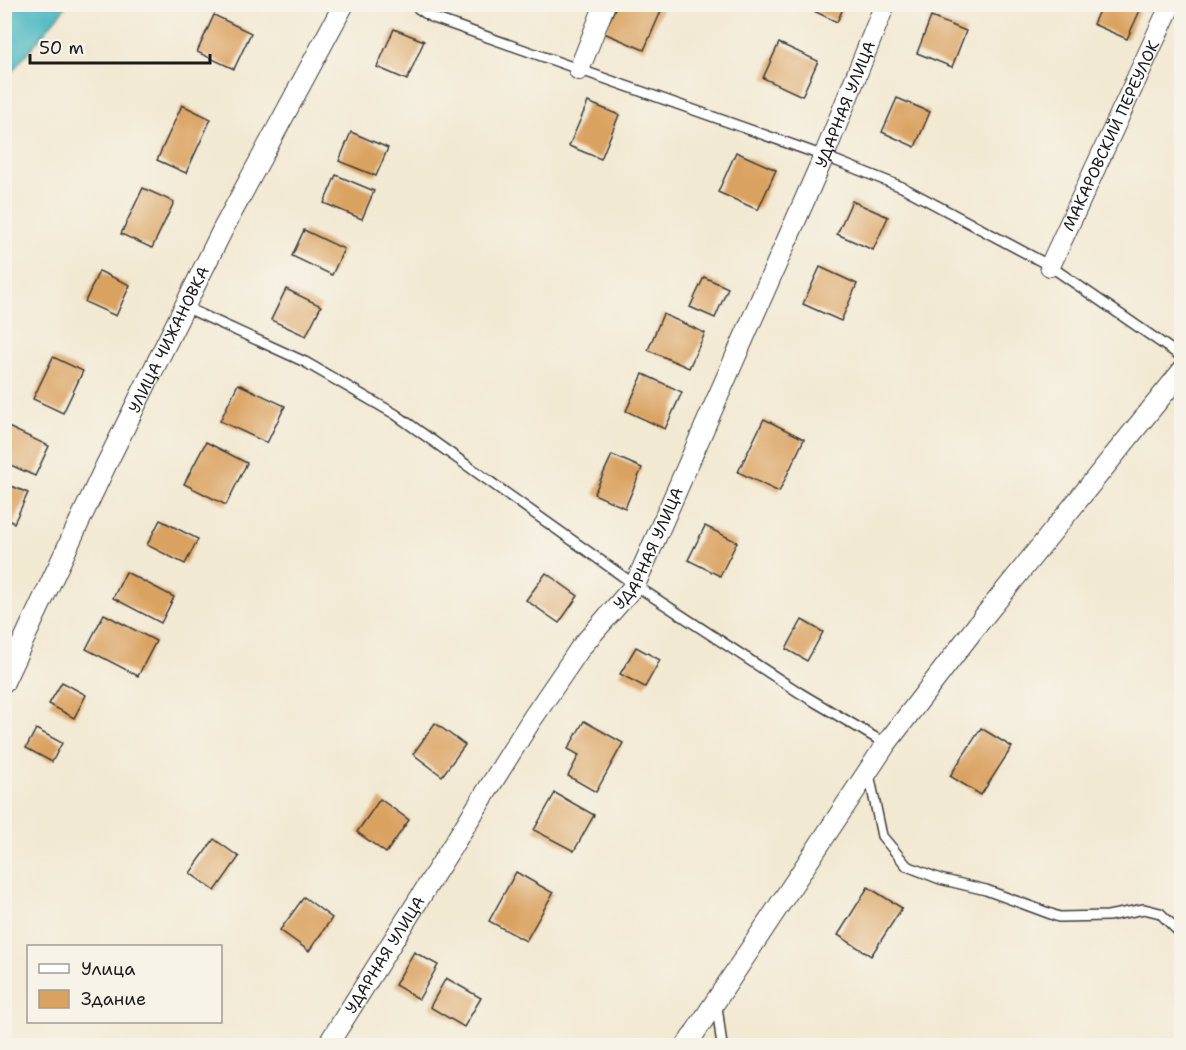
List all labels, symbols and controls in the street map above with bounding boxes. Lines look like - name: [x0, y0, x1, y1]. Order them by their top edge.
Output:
- scale bar: [30, 27, 210, 65]
- text: 50 m: [39, 36, 84, 60]
- street label: МАКАРОВСКИЙ ПЕРЕУЛОК: [1057, 36, 1164, 234]
- street label: УДАРНАЯ УЛИЦА: [810, 38, 880, 171]
- street label: УЛИЦА ЧИЖАНОВКА: [123, 263, 213, 416]
- street label: УДАРНАЯ УЛИЦА: [608, 484, 687, 613]
- street label: УДАРНАЯ УЛИЦА: [340, 892, 429, 1017]
- legend: [27, 945, 222, 1023]
- text: Улица: [81, 957, 135, 981]
- text: Здание: [81, 987, 146, 1011]

